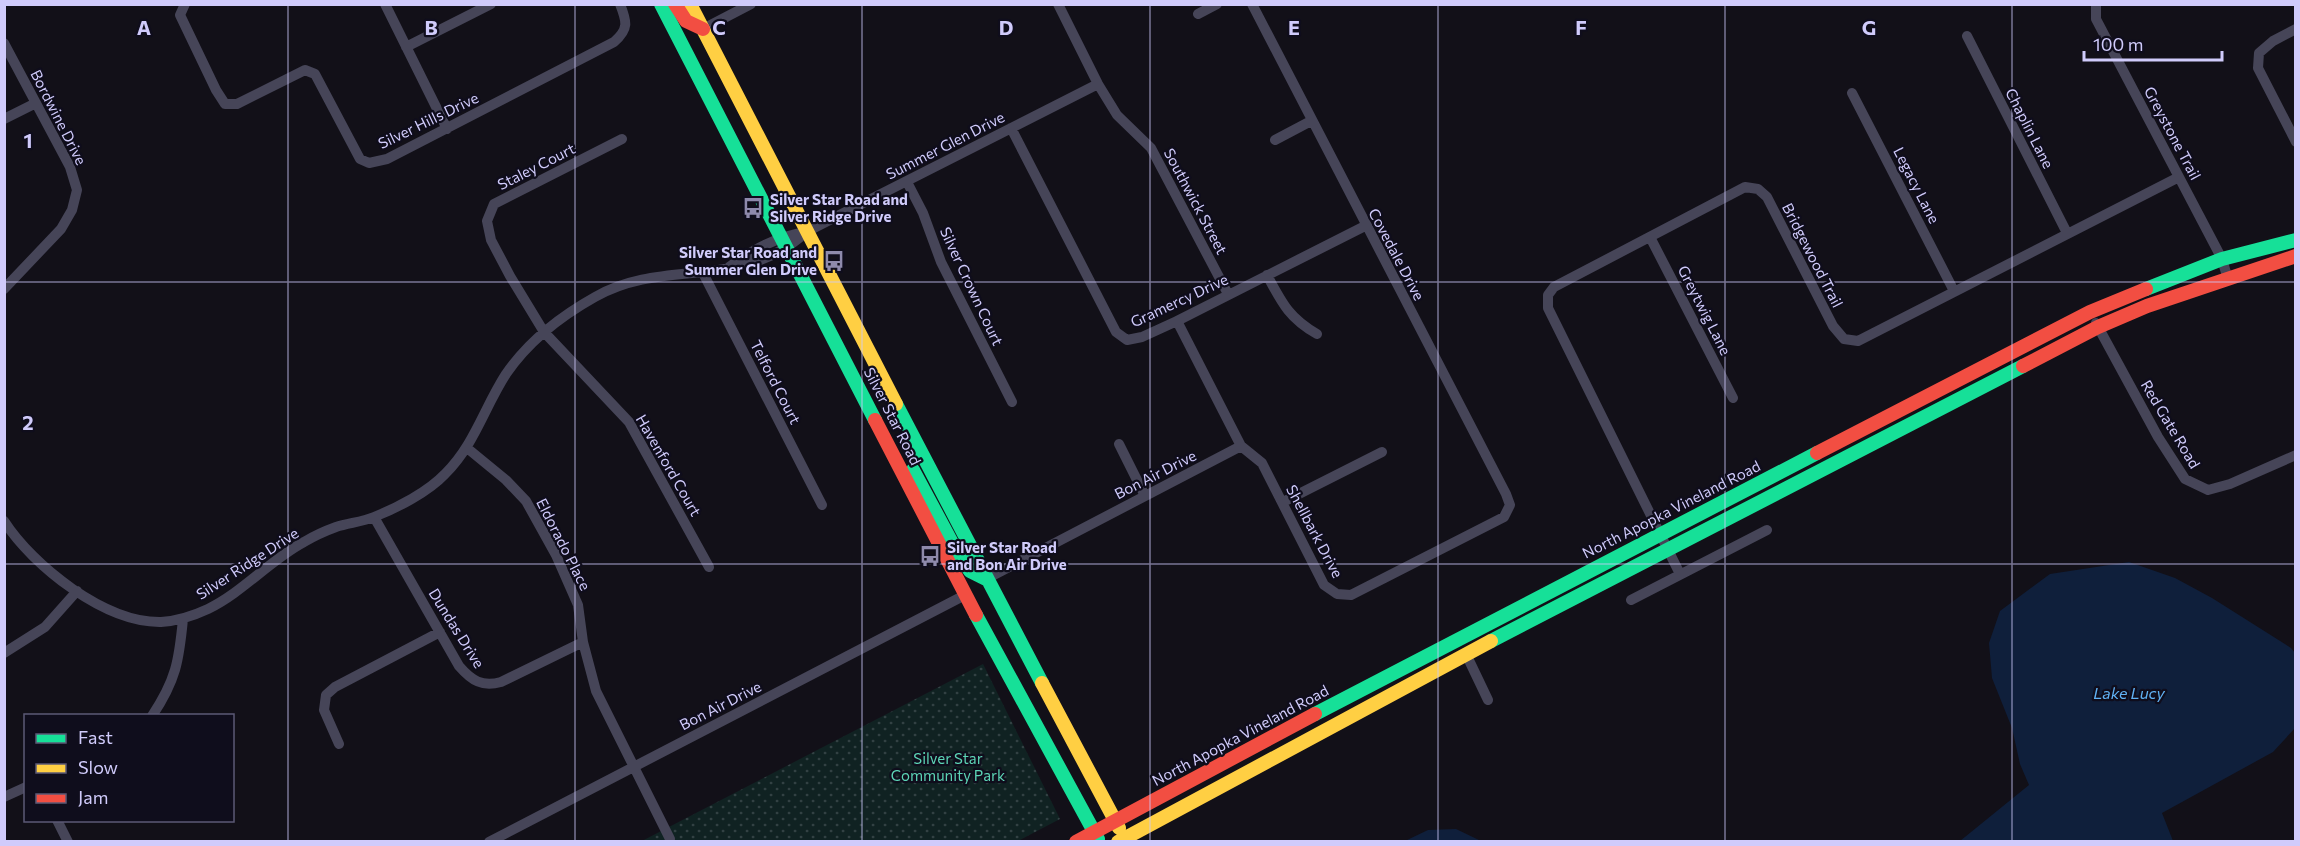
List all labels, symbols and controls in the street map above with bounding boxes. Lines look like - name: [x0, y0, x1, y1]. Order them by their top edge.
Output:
- text: A: [137, 15, 151, 39]
- text: B: [424, 15, 438, 39]
- text: C: [712, 15, 726, 39]
- text: D: [999, 15, 1013, 39]
- text: E: [1288, 15, 1300, 39]
- text: F: [1575, 15, 1587, 39]
- text: G: [1862, 15, 1876, 39]
- scale bar: [2084, 24, 2222, 62]
- text: 100 m: [2093, 33, 2143, 55]
- street label: Bordwine Drive: [27, 66, 91, 168]
- street label: Greystone Trail: [2141, 83, 2205, 183]
- street label: Chaplin Lane: [2002, 85, 2058, 171]
- street label: Silver Hills Drive: [375, 88, 481, 152]
- street label: Summer Glen Drive: [883, 107, 1007, 183]
- text: 1: [23, 128, 33, 152]
- street label: Staley Court: [494, 139, 578, 193]
- street label: Legacy Lane: [1890, 144, 1944, 226]
- street label: Southwick Street: [1160, 145, 1232, 257]
- place label: Silver Star Road and Silver Ridge Drive: [770, 190, 908, 225]
- bus stop icon: Silver Star Road and Silver Ridge Drive: [741, 196, 765, 220]
- street label: Bridgewood Trail: [1779, 200, 1847, 310]
- street label: Covedale Drive: [1365, 205, 1429, 303]
- street label: Silver Crown Court: [937, 224, 1007, 348]
- place label: Silver Star Road and Summer Glen Drive: [679, 243, 817, 278]
- bus stop icon: Silver Star Road and Summer Glen Drive: [822, 249, 846, 273]
- street label: Greytwig Lane: [1675, 262, 1735, 358]
- street label: Gramercy Drive: [1127, 269, 1231, 330]
- street label: Telford Court: [747, 337, 805, 427]
- street label: Silver Star Road: [861, 364, 925, 468]
- street label: Red Gate Road: [2138, 377, 2204, 471]
- text: 2: [22, 410, 34, 434]
- street label: Havenford Court: [633, 411, 705, 519]
- street label: Bon Air Drive: [1111, 446, 1199, 502]
- street label: North Apopka Vineland Road: [1579, 456, 1763, 562]
- street label: Shellbark Drive: [1283, 481, 1347, 581]
- street label: Eldorado Place: [533, 495, 595, 593]
- street label: Silver Ridge Drive: [193, 523, 302, 603]
- place label: Silver Star Road and Bon Air Drive: [947, 538, 1067, 573]
- bus stop icon: Silver Star Road and Bon Air Drive: [918, 544, 942, 568]
- street label: Dundas Drive: [425, 585, 489, 671]
- street label: Bon Air Drive: [676, 677, 764, 733]
- street label: North Apopka Vineland Road: [1149, 681, 1331, 789]
- water label: Lake Lucy: [2093, 683, 2166, 702]
- legend: [24, 714, 234, 822]
- text: Fast: [78, 726, 113, 748]
- park label: Silver Star Community Park: [891, 749, 1005, 784]
- text: Slow: [78, 756, 118, 778]
- text: Jam: [78, 786, 108, 808]

